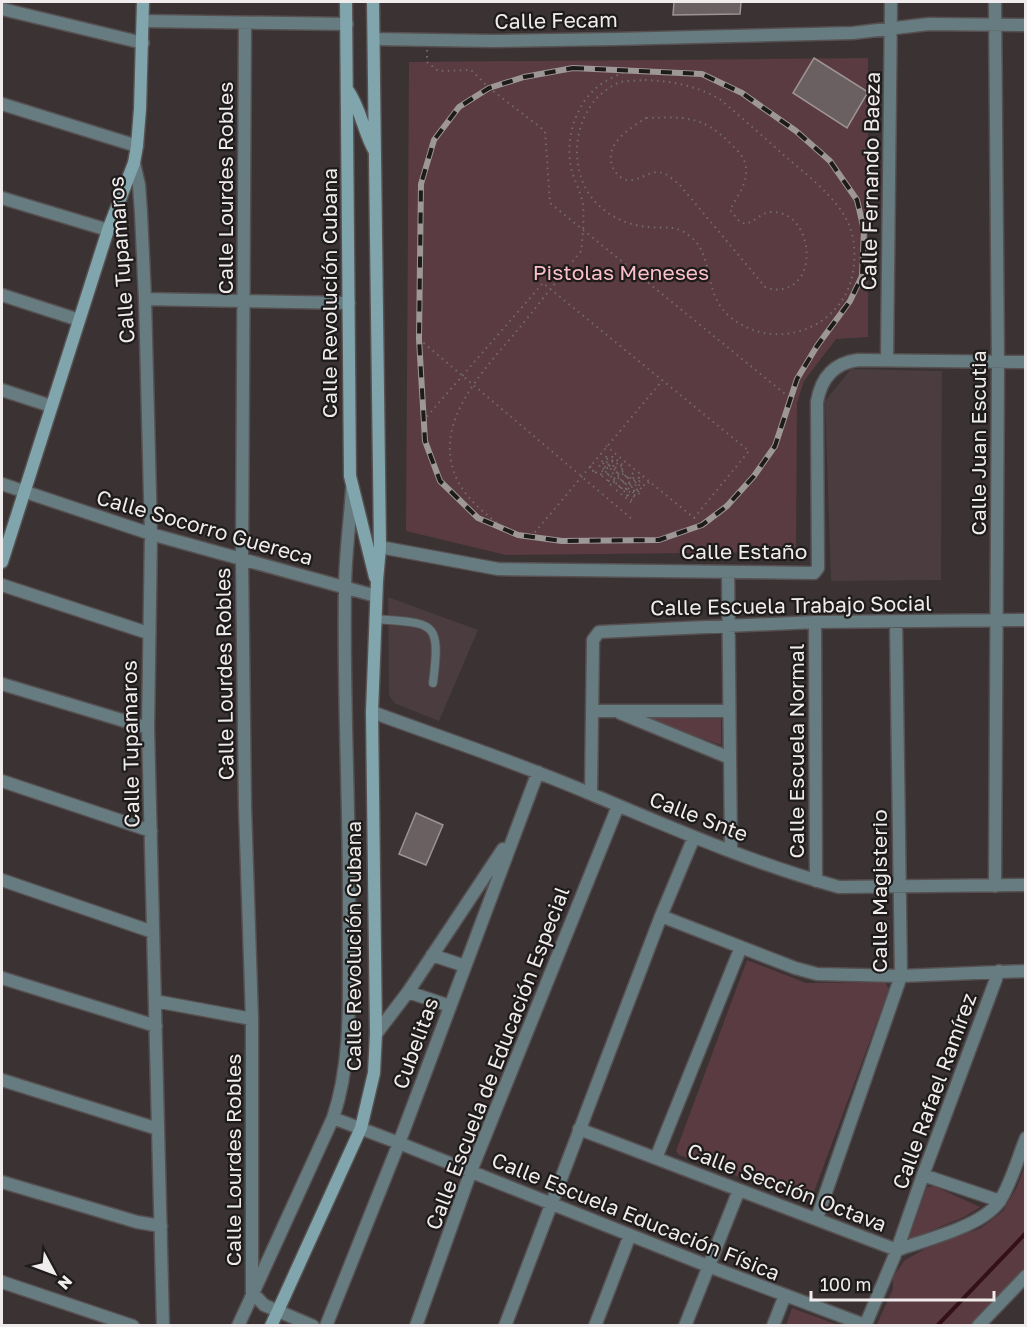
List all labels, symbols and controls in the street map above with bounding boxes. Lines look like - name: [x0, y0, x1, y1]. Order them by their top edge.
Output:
- street label: Calle Fecam: [494, 6, 618, 34]
- street label: Calle Fernando Baeza: [855, 71, 885, 291]
- street label: Calle Lourdes Robles: [212, 82, 238, 294]
- street label: Calle Revolución Cubana: [316, 168, 342, 418]
- street label: Calle Tupamaros: [102, 176, 140, 344]
- park label: Pistolas Meneses: [533, 259, 709, 285]
- street label: Calle Juan Escutia: [965, 350, 991, 536]
- street label: Calle Socorro Guereca: [94, 484, 316, 570]
- street label: Calle Estaño: [681, 538, 807, 564]
- street label: Calle Lourdes Robles: [209, 567, 239, 781]
- street label: Calle Escuela Trabajo Social: [650, 590, 932, 620]
- street label: Calle Escuela Normal: [783, 644, 809, 858]
- street label: Calle Tupamaros: [116, 660, 144, 828]
- street label: Calle Snte: [646, 785, 752, 847]
- street label: Calle Magisterio: [866, 809, 892, 973]
- street label: Calle Revolución Cubana: [340, 821, 366, 1071]
- street label: Calle Escuela de Educación Especial: [419, 883, 575, 1233]
- street label: Calle Rafael Ramírez: [886, 989, 982, 1193]
- street label: Cubelitas: [386, 994, 444, 1092]
- street label: Calle Lourdes Robles: [220, 1054, 246, 1266]
- street label: Calle Sección Octava: [684, 1137, 890, 1237]
- street label: Calle Escuela Educación Física: [488, 1146, 784, 1286]
- north arrow: [24, 1243, 84, 1303]
- scale bar: [811, 1264, 994, 1302]
- text: N: [54, 1272, 77, 1294]
- text: 100 m: [820, 1273, 871, 1295]

